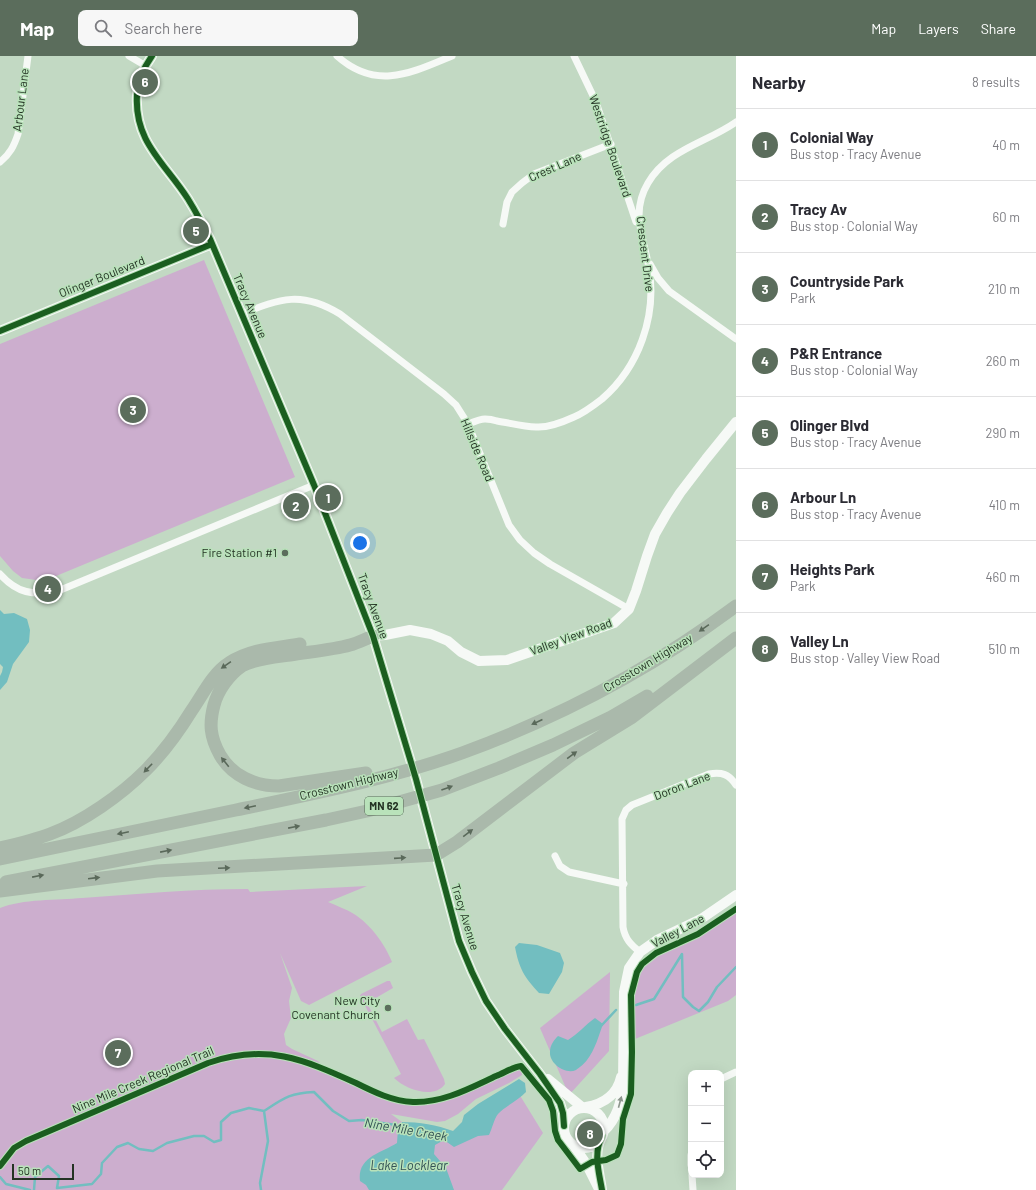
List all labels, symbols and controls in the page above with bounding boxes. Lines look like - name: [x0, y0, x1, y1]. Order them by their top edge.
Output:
- search box: [78, 10, 358, 46]
- text: Map: [20, 17, 54, 40]
- icon: search: [92, 17, 114, 39]
- text: Search here: [124, 19, 202, 37]
- text: Map: [871, 20, 896, 37]
- text: Layers: [918, 20, 959, 37]
- text: Share: [981, 20, 1016, 37]
- street label: Arbour Lane: [9, 67, 31, 132]
- pin: 6: [132, 67, 158, 97]
- text: Nearby: [752, 72, 806, 92]
- text: 8 results: [972, 74, 1020, 90]
- street label: Westridge Boulevard: [587, 93, 635, 199]
- text: Colonial Way: [790, 128, 874, 146]
- text: 1: [763, 137, 767, 153]
- text: 40 m: [992, 137, 1020, 153]
- text: Bus stop · Tracy Avenue: [790, 146, 921, 162]
- street label: Crest Lane: [526, 148, 583, 184]
- text: Tracy Av: [790, 200, 847, 218]
- text: 2: [761, 209, 769, 225]
- text: 60 m: [993, 209, 1020, 225]
- street label: Crescent Drive: [634, 215, 658, 293]
- pin: 5: [183, 216, 209, 246]
- text: Bus stop · Colonial Way: [790, 218, 918, 234]
- street label: Olinger Boulevard: [57, 252, 147, 300]
- street label: Tracy Avenue: [231, 271, 271, 340]
- text: Countryside Park: [790, 272, 904, 290]
- text: 3: [761, 281, 769, 297]
- text: 210 m: [988, 281, 1020, 297]
- text: Park: [790, 290, 816, 306]
- text: P&R Entrance: [790, 344, 882, 362]
- text: 4: [761, 353, 769, 369]
- text: 260 m: [986, 353, 1020, 369]
- text: Bus stop · Colonial Way: [790, 362, 918, 378]
- pin: 3: [120, 395, 146, 425]
- street label: Hillside Road: [458, 416, 497, 483]
- text: Olinger Blvd: [790, 416, 869, 434]
- text: 5: [761, 425, 769, 441]
- text: 290 m: [986, 425, 1020, 441]
- text: Bus stop · Tracy Avenue: [790, 434, 921, 450]
- pin: 1: [315, 483, 341, 513]
- text: Arbour Ln: [790, 488, 856, 506]
- pin: 2: [283, 491, 309, 521]
- text: 6: [762, 497, 768, 513]
- text: 410 m: [989, 497, 1020, 513]
- text: Bus stop · Tracy Avenue: [790, 506, 921, 522]
- your location: [350, 533, 370, 553]
- place label: Fire Station #1: [202, 545, 277, 559]
- marker: Fire Station #1: [280, 548, 290, 558]
- text: Heights Park: [790, 560, 875, 578]
- text: 7: [762, 569, 768, 585]
- text: 460 m: [985, 569, 1020, 585]
- street label: Tracy Avenue: [356, 571, 392, 640]
- pin: 4: [35, 574, 61, 604]
- text: Park: [790, 578, 816, 594]
- street label: Valley View Road: [528, 615, 614, 657]
- one-way arrow: [699, 624, 709, 632]
- street label: Crosstown Highway: [600, 630, 695, 694]
- text: Valley Ln: [790, 632, 849, 650]
- text: 8: [761, 641, 769, 657]
- text: 510 m: [988, 641, 1020, 657]
- text: Bus stop · Valley View Road: [790, 650, 940, 666]
- one-way arrow: [221, 661, 232, 669]
- one-way arrow: [531, 719, 542, 725]
- one-way arrow: [566, 751, 577, 759]
- one-way arrow: [221, 757, 230, 768]
- one-way arrow: [143, 763, 153, 773]
- street label: Crosstown Highway: [298, 764, 400, 802]
- street label: Doron Lane: [651, 768, 712, 802]
- one-way arrow: [441, 785, 453, 791]
- road number: MN 62: [365, 797, 403, 815]
- one-way arrow: [244, 804, 256, 810]
- one-way arrow: [287, 823, 300, 829]
- one-way arrow: [462, 829, 473, 838]
- one-way arrow: [116, 831, 129, 837]
- one-way arrow: [160, 848, 172, 854]
- one-way arrow: [394, 854, 406, 861]
- one-way arrow: [218, 864, 230, 871]
- one-way arrow: [32, 872, 44, 878]
- one-way arrow: [88, 875, 100, 881]
- street label: Tracy Avenue: [449, 882, 483, 952]
- street label: Valley Lane: [649, 910, 706, 950]
- place label: New City Covenant Church: [291, 993, 380, 1021]
- marker: New City Covenant Church: [383, 1003, 393, 1013]
- pin: 7: [105, 1038, 131, 1068]
- street label: Nine Mile Creek Regional Trail: [70, 1043, 215, 1115]
- map controls: [688, 1070, 724, 1178]
- button: +: [688, 1070, 724, 1106]
- one-way arrow: [618, 1096, 624, 1109]
- button: −: [688, 1106, 724, 1142]
- water label: Nine Mile Creek: [363, 1114, 449, 1144]
- pin: 8: [577, 1119, 603, 1149]
- button: locate: [688, 1142, 724, 1178]
- water label: Lake Locklear: [370, 1157, 448, 1173]
- scale bar: [12, 1162, 74, 1181]
- text: 50 m: [18, 1164, 41, 1177]

